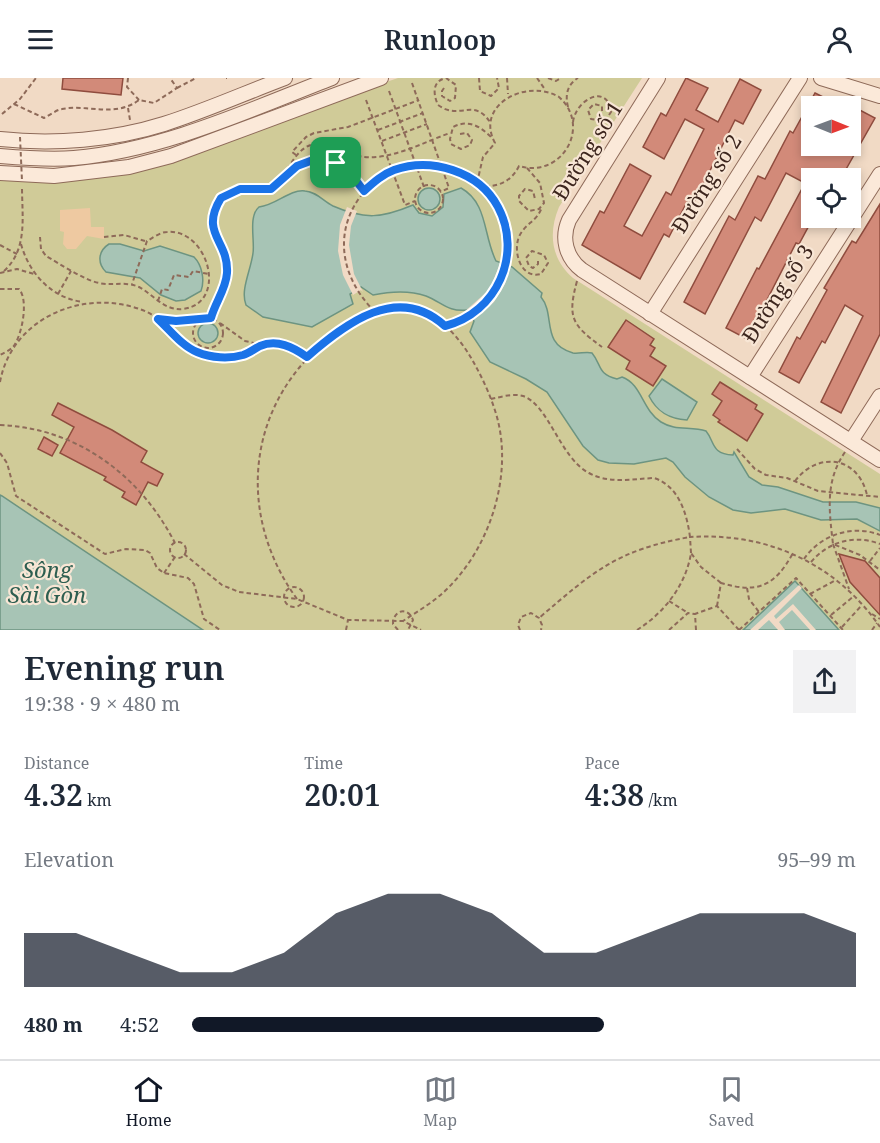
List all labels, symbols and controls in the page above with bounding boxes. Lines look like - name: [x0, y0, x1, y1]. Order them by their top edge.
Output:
- text: Runloop: [384, 21, 496, 58]
- icon: menu: [24, 23, 57, 56]
- icon: person: [823, 23, 856, 56]
- street label: Đường số 1: [546, 96, 629, 205]
- north arrow: [801, 96, 861, 156]
- map controls: [801, 96, 861, 228]
- street label: Đường số 2: [665, 129, 748, 238]
- pin: [310, 137, 361, 188]
- icon: arrive: [319, 146, 352, 179]
- button: locate: [801, 168, 861, 228]
- street label: Đường số 3: [735, 239, 819, 348]
- water label: Sông Sài Gòn: [8, 554, 86, 609]
- text: Evening run: [24, 645, 225, 690]
- button: share: [793, 650, 856, 713]
- text: 19:38 · 9 × 480 m: [24, 690, 180, 717]
- text: Distance: [24, 752, 89, 774]
- text: Time: [304, 752, 343, 774]
- text: Pace: [585, 752, 620, 774]
- text: 4.32: [24, 774, 83, 815]
- text: 20:01: [304, 774, 381, 815]
- text: 4:38: [585, 774, 644, 815]
- text: km: [83, 789, 112, 811]
- text: /km: [644, 789, 678, 811]
- text: Elevation: [24, 846, 114, 873]
- text: 95–99 m: [777, 846, 856, 873]
- text: 480 m: [24, 1011, 83, 1038]
- text: 4:52: [120, 1011, 159, 1038]
- tab: Home: [126, 1073, 171, 1131]
- tab: Map: [423, 1073, 457, 1131]
- tab: Saved: [709, 1073, 754, 1131]

